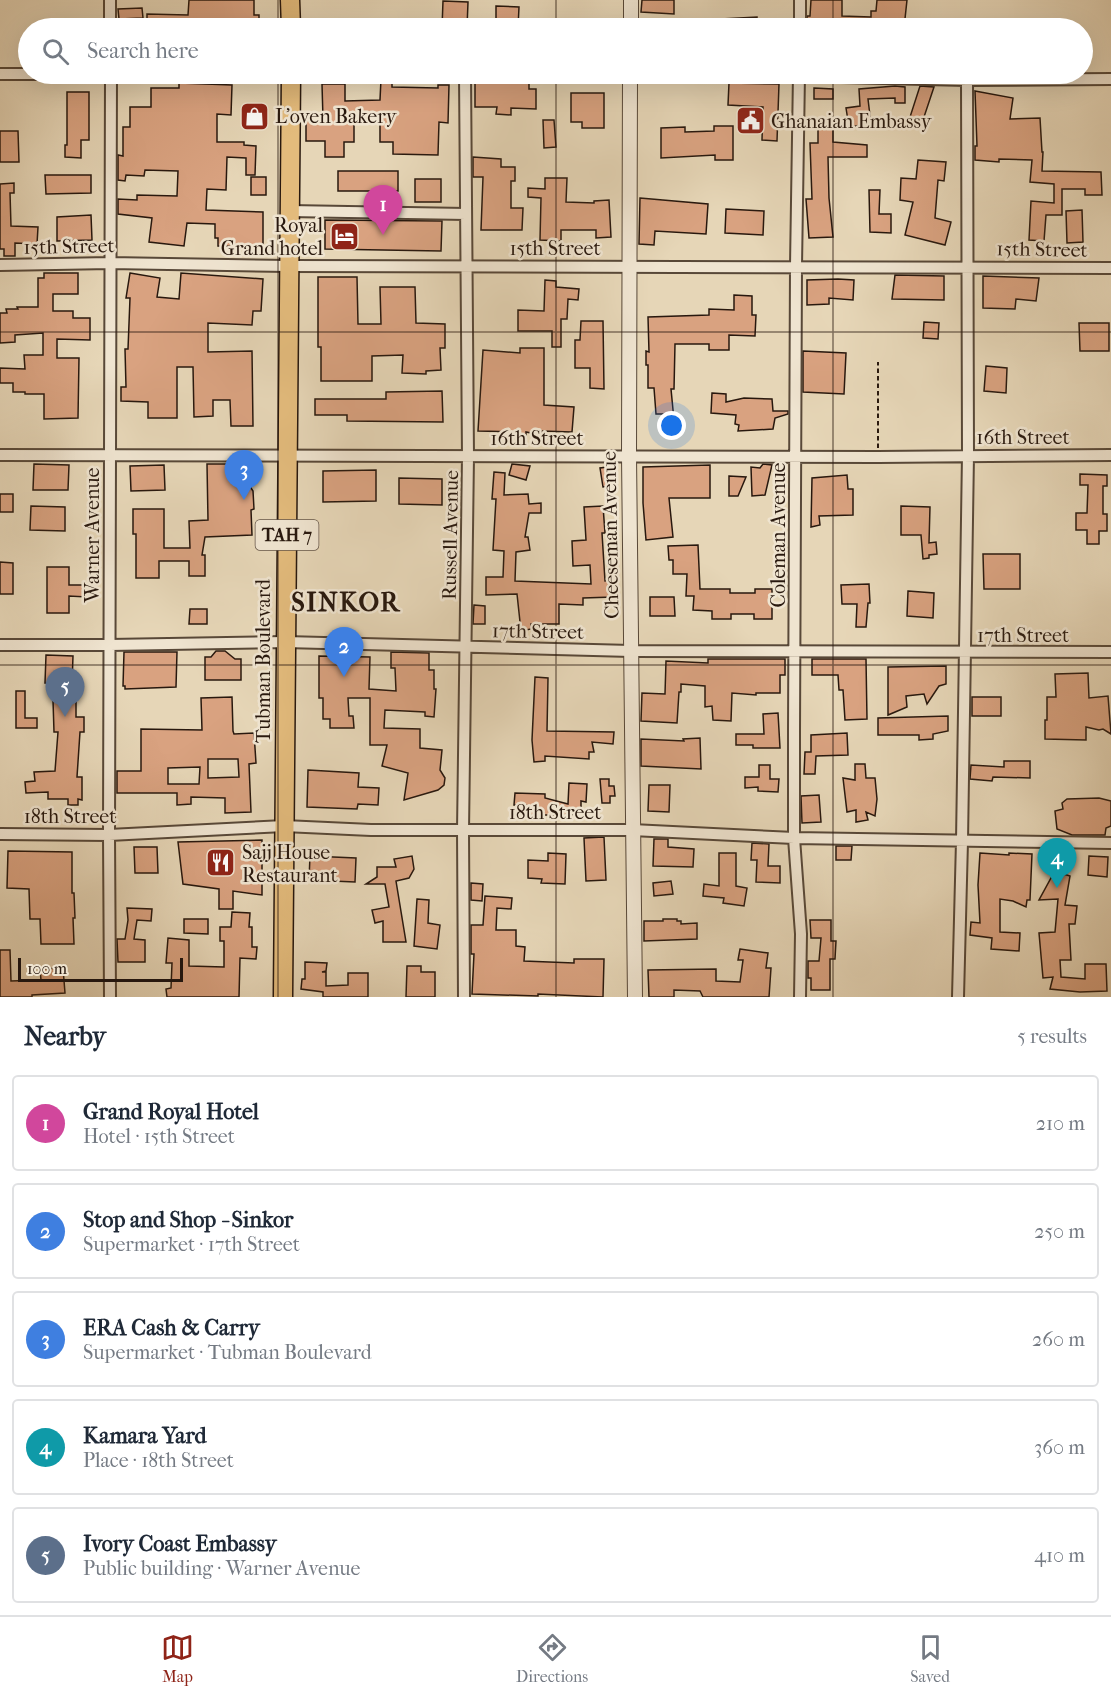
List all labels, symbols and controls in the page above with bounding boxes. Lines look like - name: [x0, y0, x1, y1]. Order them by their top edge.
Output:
- search box: [18, 18, 1093, 84]
- icon: search: [39, 35, 72, 68]
- text: Search here: [87, 38, 199, 64]
- shop icon: L'oven Bakery: [238, 100, 270, 132]
- place label: L'oven Bakery: [275, 105, 398, 128]
- public building icon: Ghanaian Embassy: [734, 105, 766, 137]
- place label: Ghanaian Embassy: [771, 110, 933, 133]
- pin: 1: [364, 186, 403, 235]
- place label: Royal Grand hotel: [221, 214, 323, 260]
- hotel icon: Royal Grand hotel: [328, 220, 360, 252]
- street label: 15th Street: [23, 234, 115, 259]
- street label: 15th Street: [509, 237, 601, 260]
- street label: 15th Street: [996, 237, 1088, 262]
- your location: [657, 411, 686, 440]
- street label: 16th Street: [976, 426, 1070, 449]
- street label: 16th Street: [490, 427, 584, 450]
- pin: 3: [224, 450, 264, 500]
- street label: Cheeseman Avenue: [598, 451, 623, 619]
- street label: Coleman Avenue: [767, 462, 790, 608]
- street label: Warner Avenue: [81, 468, 104, 603]
- street label: Russell Avenue: [438, 470, 463, 600]
- road number: TAH 7: [256, 520, 318, 550]
- street label: Tubman Boulevard: [252, 578, 275, 743]
- district label: SINKOR: [291, 587, 401, 618]
- street label: 17th Street: [492, 619, 584, 644]
- street label: 17th Street: [977, 624, 1069, 647]
- pin: 2: [324, 628, 364, 677]
- pin: 5: [46, 668, 84, 717]
- street label: 18th Street: [509, 801, 601, 824]
- street label: 18th Street: [24, 805, 116, 828]
- pin: 4: [1038, 838, 1076, 888]
- place label: Sajj House Restaurant: [242, 841, 338, 887]
- restaurant icon: Sajj House Restaurant: [205, 847, 237, 879]
- scale bar: [18, 955, 183, 983]
- text: 100 m: [27, 959, 67, 978]
- text: Nearby: [24, 1021, 106, 1052]
- text: 5 results: [1017, 1025, 1087, 1048]
- text: Grand Royal Hotel: [83, 1099, 259, 1125]
- text: 1: [42, 1112, 49, 1135]
- text: 210 m: [1036, 1112, 1085, 1135]
- text: Hotel · 15th Street: [83, 1125, 235, 1148]
- text: Stop and Shop - Sinkor: [83, 1207, 293, 1233]
- text: 2: [40, 1220, 51, 1243]
- text: 250 m: [1034, 1220, 1085, 1243]
- text: Supermarket · 17th Street: [83, 1233, 300, 1256]
- text: ERA Cash & Carry: [83, 1315, 260, 1341]
- text: 3: [41, 1328, 50, 1351]
- text: 260 m: [1032, 1328, 1085, 1351]
- text: Supermarket · Tubman Boulevard: [83, 1341, 372, 1364]
- text: Kamara Yard: [83, 1423, 207, 1449]
- text: 4: [40, 1436, 51, 1459]
- text: 360 m: [1034, 1436, 1085, 1459]
- text: Place · 18th Street: [83, 1449, 234, 1472]
- text: Ivory Coast Embassy: [83, 1531, 276, 1557]
- text: 5: [41, 1544, 50, 1567]
- text: 410 m: [1034, 1544, 1085, 1567]
- text: Public building · Warner Avenue: [83, 1557, 360, 1580]
- tab: Map: [161, 1631, 194, 1686]
- tab: Directions: [516, 1631, 588, 1686]
- tab: Saved: [910, 1631, 950, 1686]

